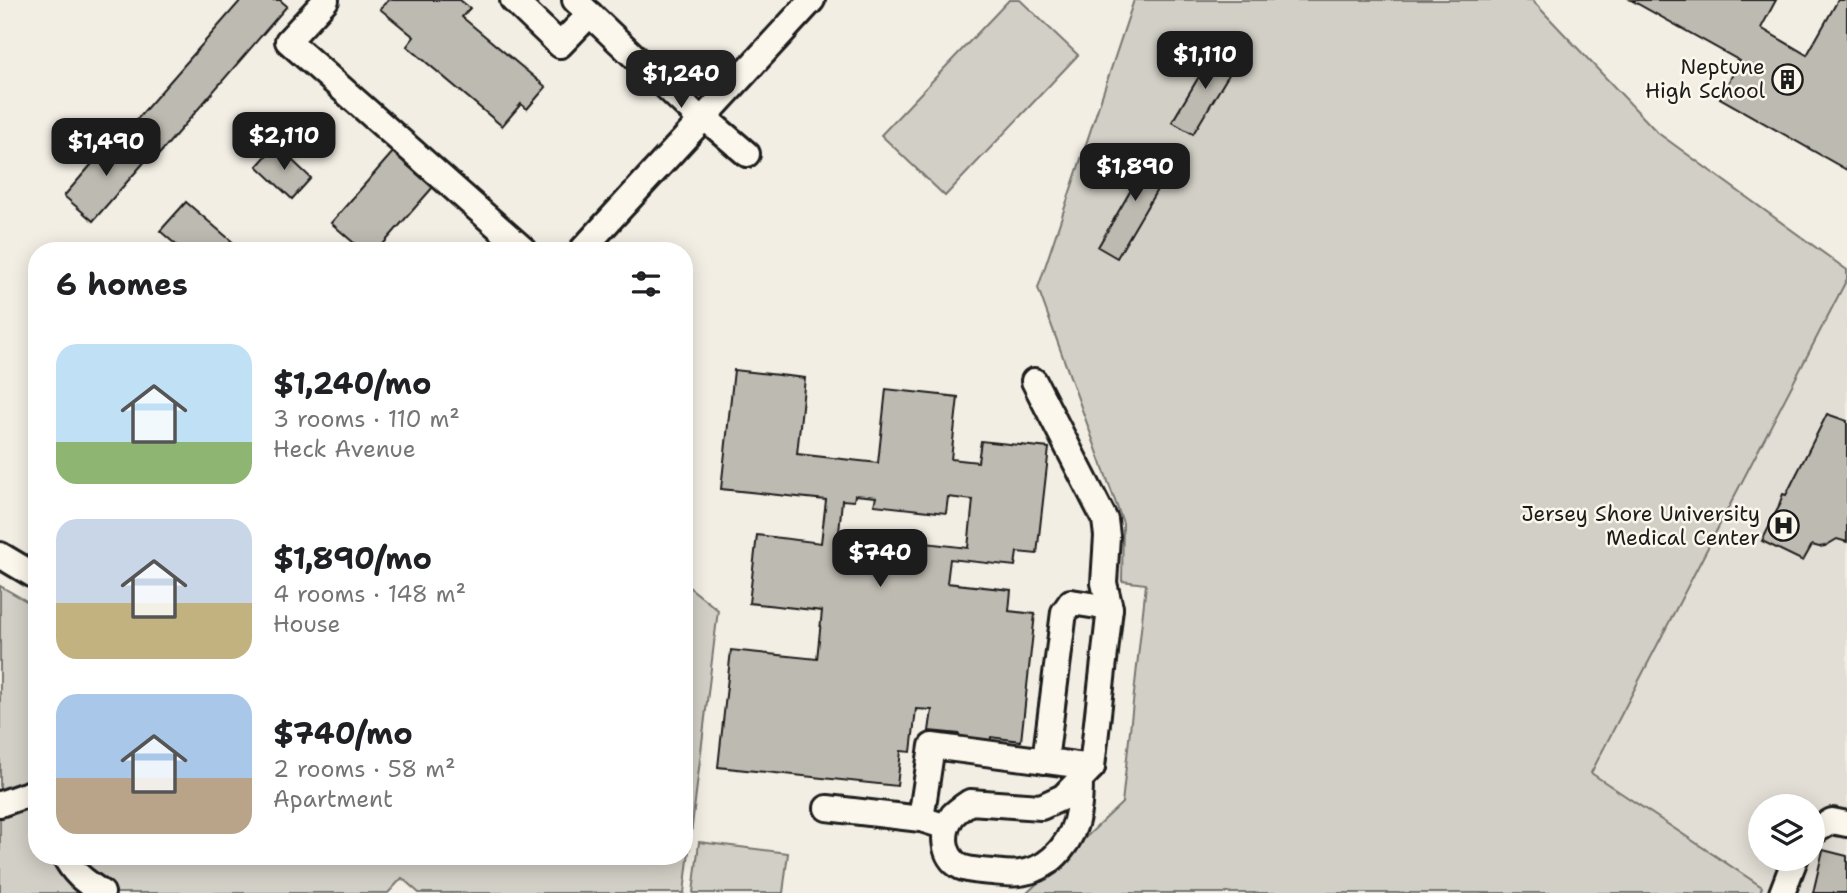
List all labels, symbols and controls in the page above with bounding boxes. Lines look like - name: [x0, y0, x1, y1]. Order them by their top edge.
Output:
- pin: $1,110: [1148, 32, 1262, 91]
- text: $1,110: [1173, 39, 1237, 69]
- pin: $1,240: [624, 50, 738, 110]
- place label: Neptune High School: [1645, 53, 1766, 105]
- text: $1,240: [642, 58, 720, 88]
- building icon: Neptune High School: [1771, 62, 1805, 96]
- pin: $2,110: [227, 113, 341, 172]
- pin: $1,490: [49, 118, 163, 178]
- text: $2,110: [248, 120, 320, 150]
- text: $1,490: [68, 126, 145, 156]
- pin: $1,890: [1078, 144, 1192, 203]
- text: $1,890: [1096, 151, 1174, 181]
- text: 6 homes: [56, 264, 188, 305]
- icon: filters: [627, 265, 665, 303]
- text: $1,240/mo: [273, 363, 431, 404]
- icon: home: [112, 372, 196, 456]
- text: 3 rooms · 110 m²: [273, 404, 460, 434]
- text: Heck Avenue: [273, 434, 416, 464]
- place label: Jersey Shore University Medical Center: [1521, 500, 1760, 552]
- hospital icon: Jersey Shore University Medical Center: [1766, 509, 1800, 543]
- pin: $740: [839, 530, 921, 589]
- text: $740: [848, 537, 912, 567]
- text: $1,890/mo: [273, 538, 432, 579]
- icon: home: [112, 547, 196, 631]
- text: 4 rooms · 148 m²: [273, 579, 466, 609]
- text: House: [273, 609, 341, 639]
- text: $740/mo: [273, 713, 413, 754]
- icon: home: [112, 722, 196, 806]
- text: 2 rooms · 58 m²: [273, 754, 456, 784]
- text: Apartment: [273, 784, 393, 814]
- map controls: [1748, 794, 1825, 871]
- button: layers: [1748, 794, 1825, 871]

